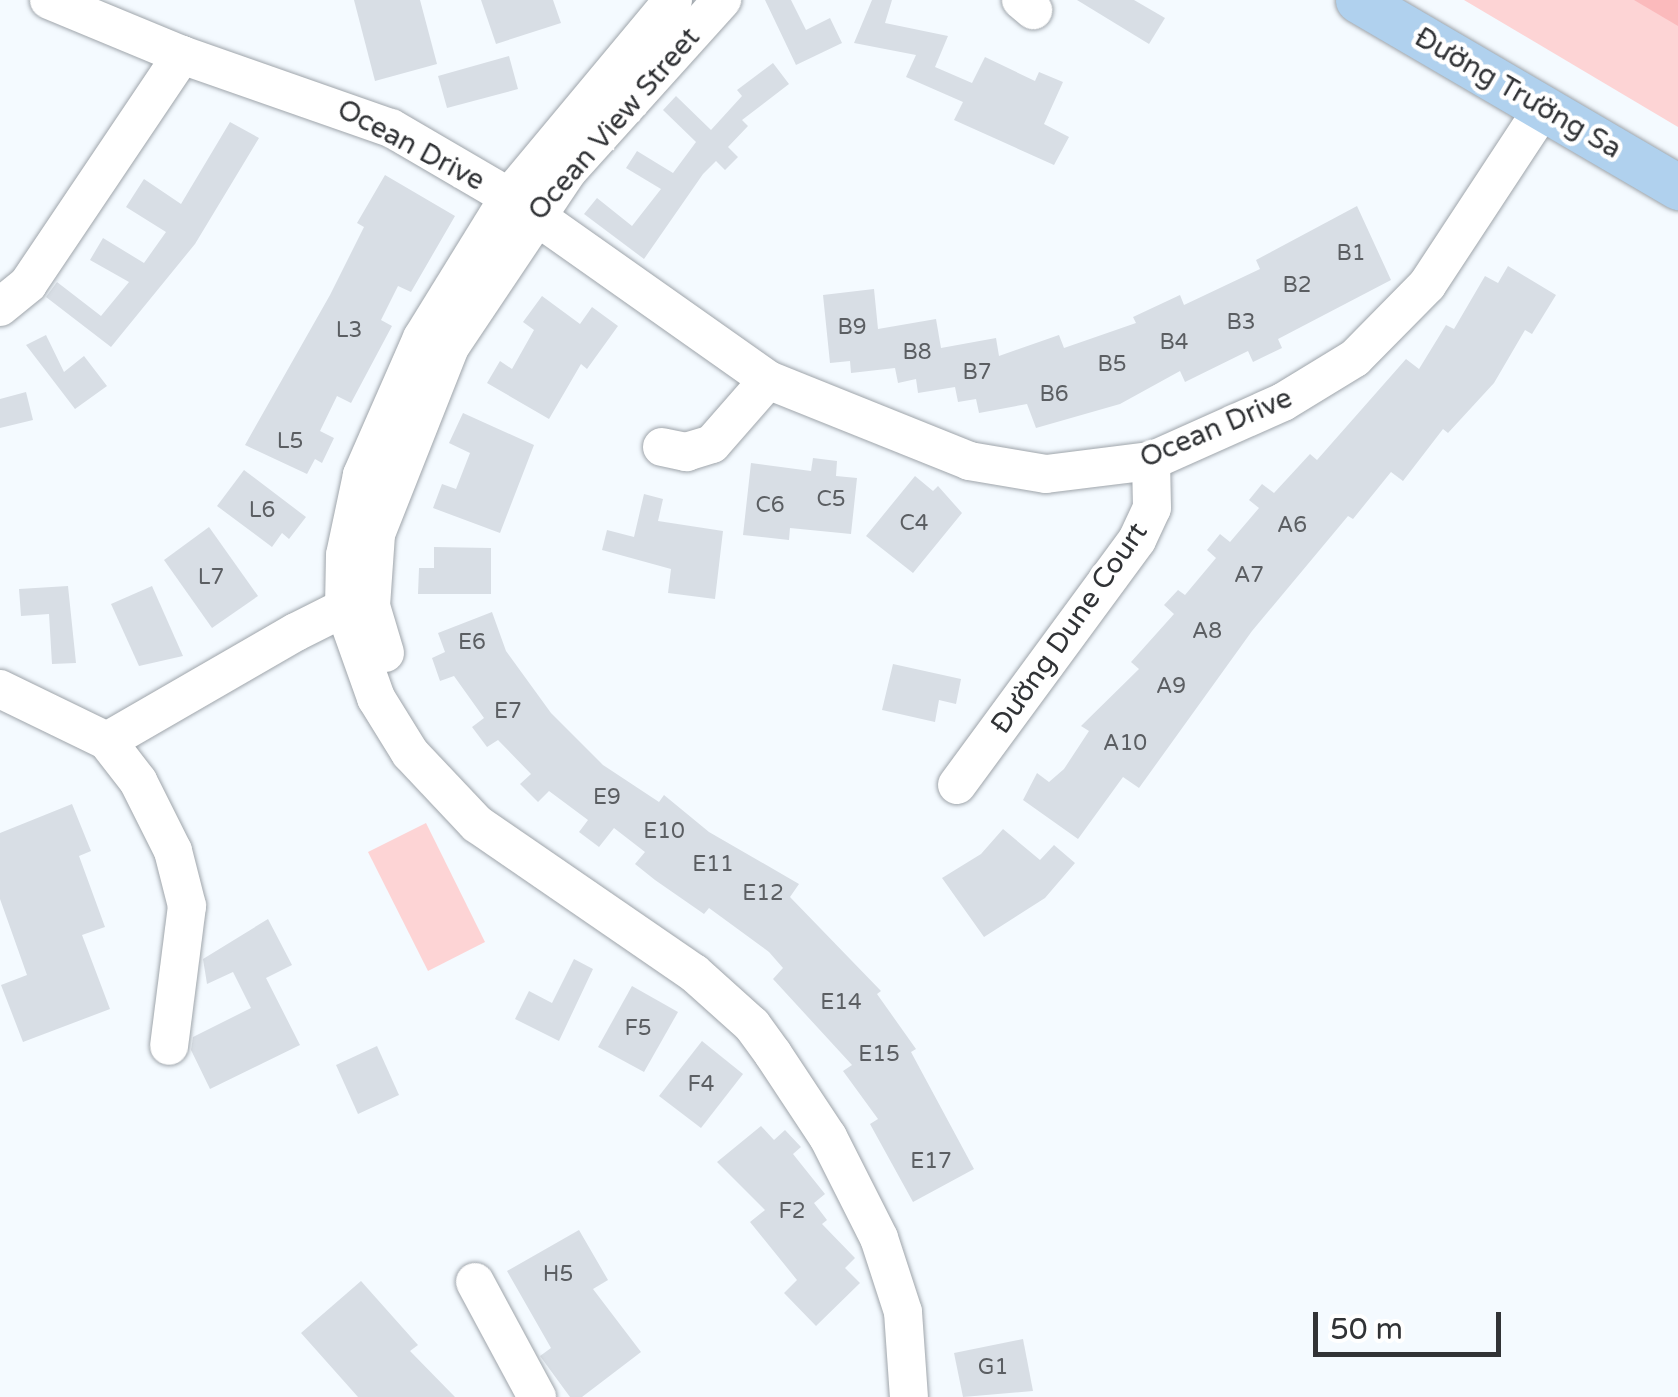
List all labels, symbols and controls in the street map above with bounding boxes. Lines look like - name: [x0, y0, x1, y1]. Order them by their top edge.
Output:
- street label: Đường Trường Sa: [1409, 20, 1627, 166]
- street label: Ocean View Street: [521, 21, 707, 227]
- street label: Ocean Drive: [332, 92, 490, 198]
- house number: B1: [1336, 241, 1366, 267]
- house number: B2: [1282, 273, 1312, 299]
- house number: B3: [1226, 310, 1256, 336]
- house number: B9: [837, 315, 867, 341]
- house number: L3: [336, 318, 362, 344]
- house number: B4: [1159, 330, 1189, 356]
- house number: B8: [902, 340, 932, 366]
- house number: B5: [1097, 352, 1127, 378]
- house number: B7: [962, 360, 992, 386]
- street label: Ocean Drive: [1135, 381, 1297, 475]
- house number: B6: [1039, 382, 1069, 408]
- house number: L5: [277, 429, 303, 455]
- house number: C5: [816, 487, 846, 513]
- house number: C6: [755, 493, 785, 519]
- house number: L6: [249, 498, 275, 524]
- house number: C4: [899, 511, 929, 537]
- house number: A6: [1277, 513, 1307, 539]
- street label: Đường Dune Court: [984, 516, 1154, 740]
- house number: A7: [1234, 563, 1264, 589]
- house number: L7: [198, 565, 224, 591]
- house number: A8: [1192, 619, 1222, 645]
- house number: E6: [458, 630, 486, 656]
- house number: A9: [1156, 674, 1186, 700]
- house number: E7: [494, 699, 522, 725]
- house number: A10: [1103, 731, 1147, 757]
- house number: E9: [593, 785, 621, 811]
- house number: E10: [643, 819, 685, 845]
- house number: E11: [692, 852, 734, 878]
- house number: E12: [742, 881, 784, 907]
- house number: E14: [820, 990, 862, 1016]
- house number: F5: [624, 1016, 652, 1042]
- house number: E15: [858, 1042, 900, 1068]
- house number: F4: [687, 1072, 715, 1098]
- house number: E17: [910, 1149, 952, 1175]
- house number: F2: [778, 1199, 806, 1225]
- house number: H5: [543, 1262, 573, 1288]
- scale bar: [1318, 1292, 1506, 1354]
- text: 50 m: [1330, 1311, 1403, 1348]
- house number: G1: [978, 1355, 1008, 1381]

